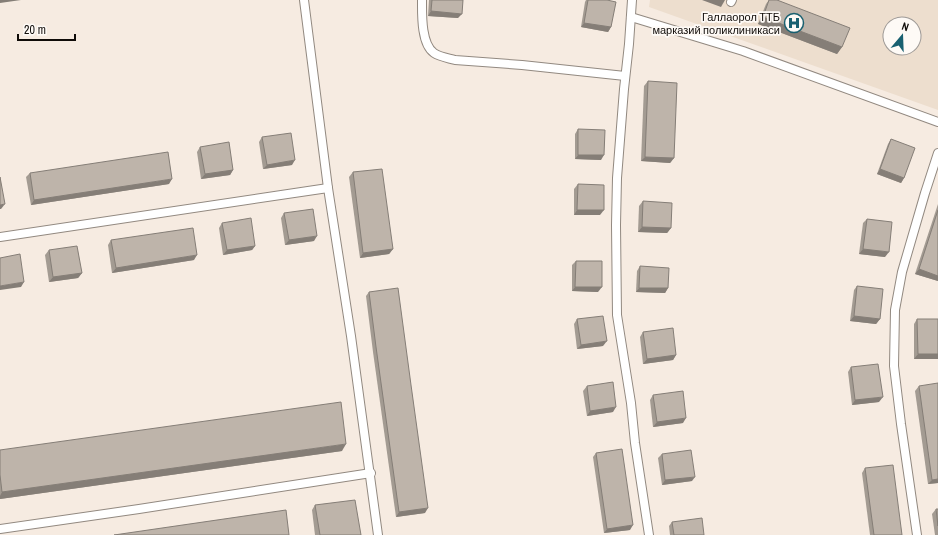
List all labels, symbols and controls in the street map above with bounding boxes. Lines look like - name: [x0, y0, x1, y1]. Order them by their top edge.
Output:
- place label: Галлаорол ТТБ марказий поликлиникаси: [652, 10, 780, 37]
- hospital icon: Галлаорол ТТБ марказий поликлиникаси: [783, 12, 805, 34]
- scale bar: [18, 16, 75, 42]
- north arrow: [882, 16, 922, 56]
- text: N: [900, 19, 911, 34]
- text: 20 m: [24, 22, 46, 38]

